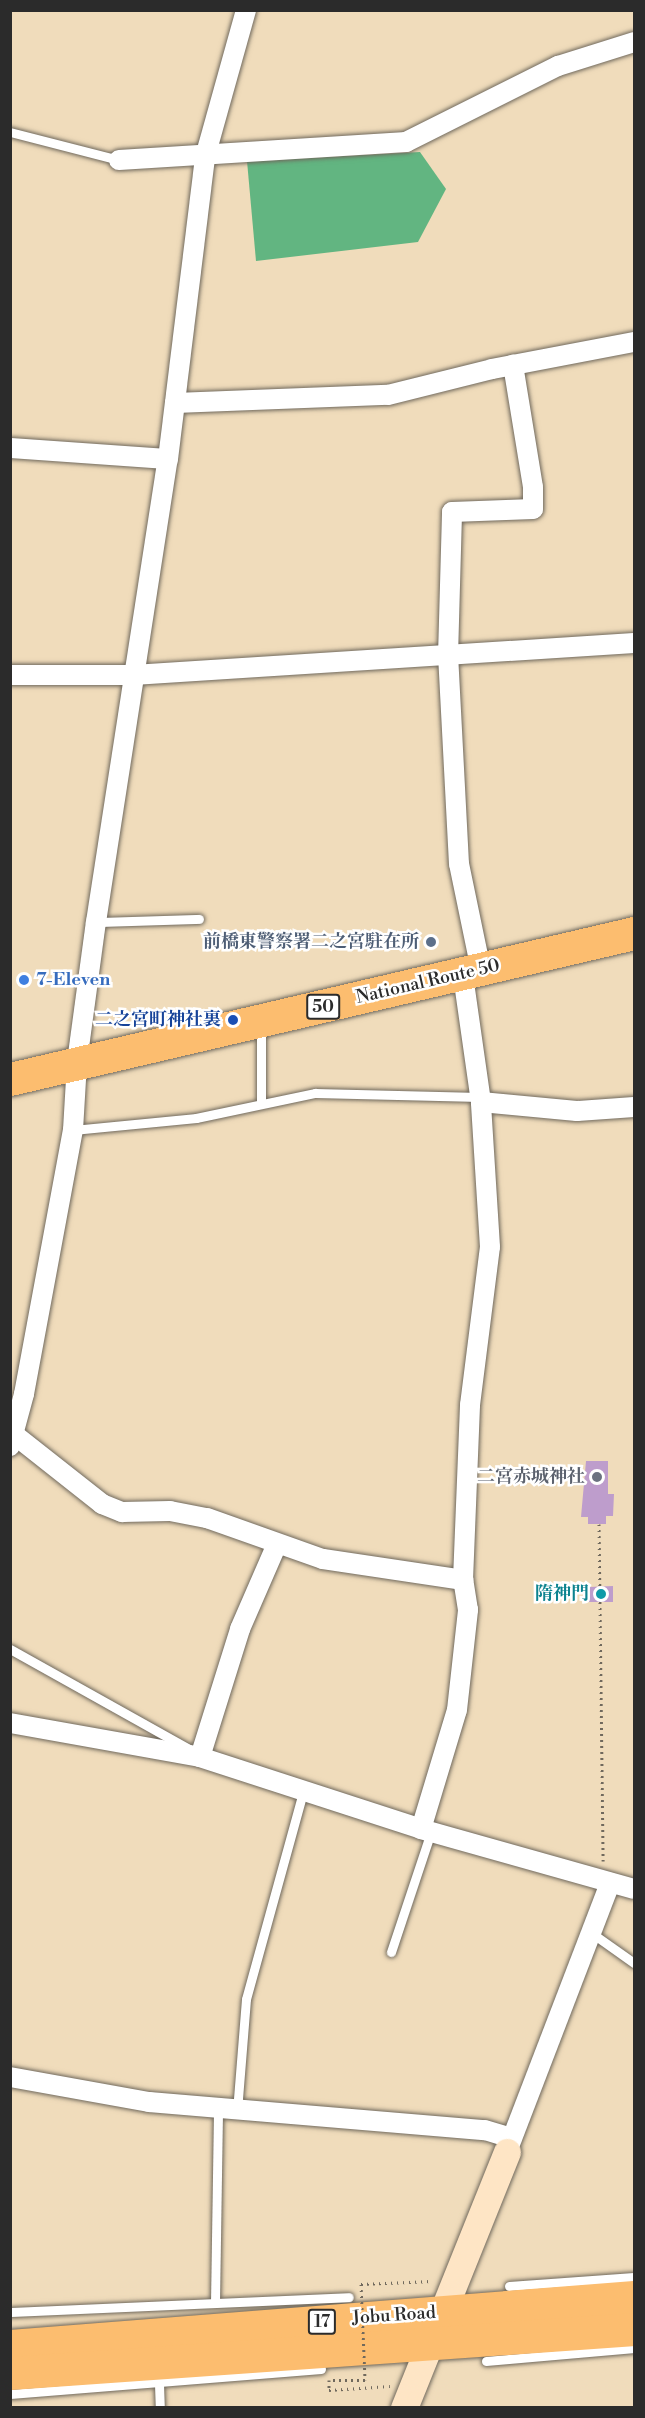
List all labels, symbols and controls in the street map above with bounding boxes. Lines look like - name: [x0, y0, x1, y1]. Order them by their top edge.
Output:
- place label: 前橋東警察署二之宮駐在所: [203, 931, 419, 953]
- marker: 前橋東警察署二之宮駐在所: [424, 935, 438, 949]
- street label: National Route 50: [354, 955, 502, 1009]
- place label: 7-Eleven: [36, 969, 110, 991]
- marker: 7-Eleven: [17, 973, 31, 987]
- road number: 50: [305, 994, 341, 1020]
- place label: 二之宮町神社裏: [95, 1009, 221, 1031]
- marker: 二之宮町神社裏: [226, 1013, 240, 1027]
- place label: 二宮赤城神社: [477, 1466, 585, 1488]
- marker: 二宮赤城神社: [590, 1470, 604, 1484]
- place label: 隋神門: [535, 1583, 589, 1605]
- marker: 隋神門: [594, 1587, 608, 1601]
- street label: Jobu Road: [351, 2302, 437, 2330]
- road number: 17: [307, 2309, 337, 2335]

